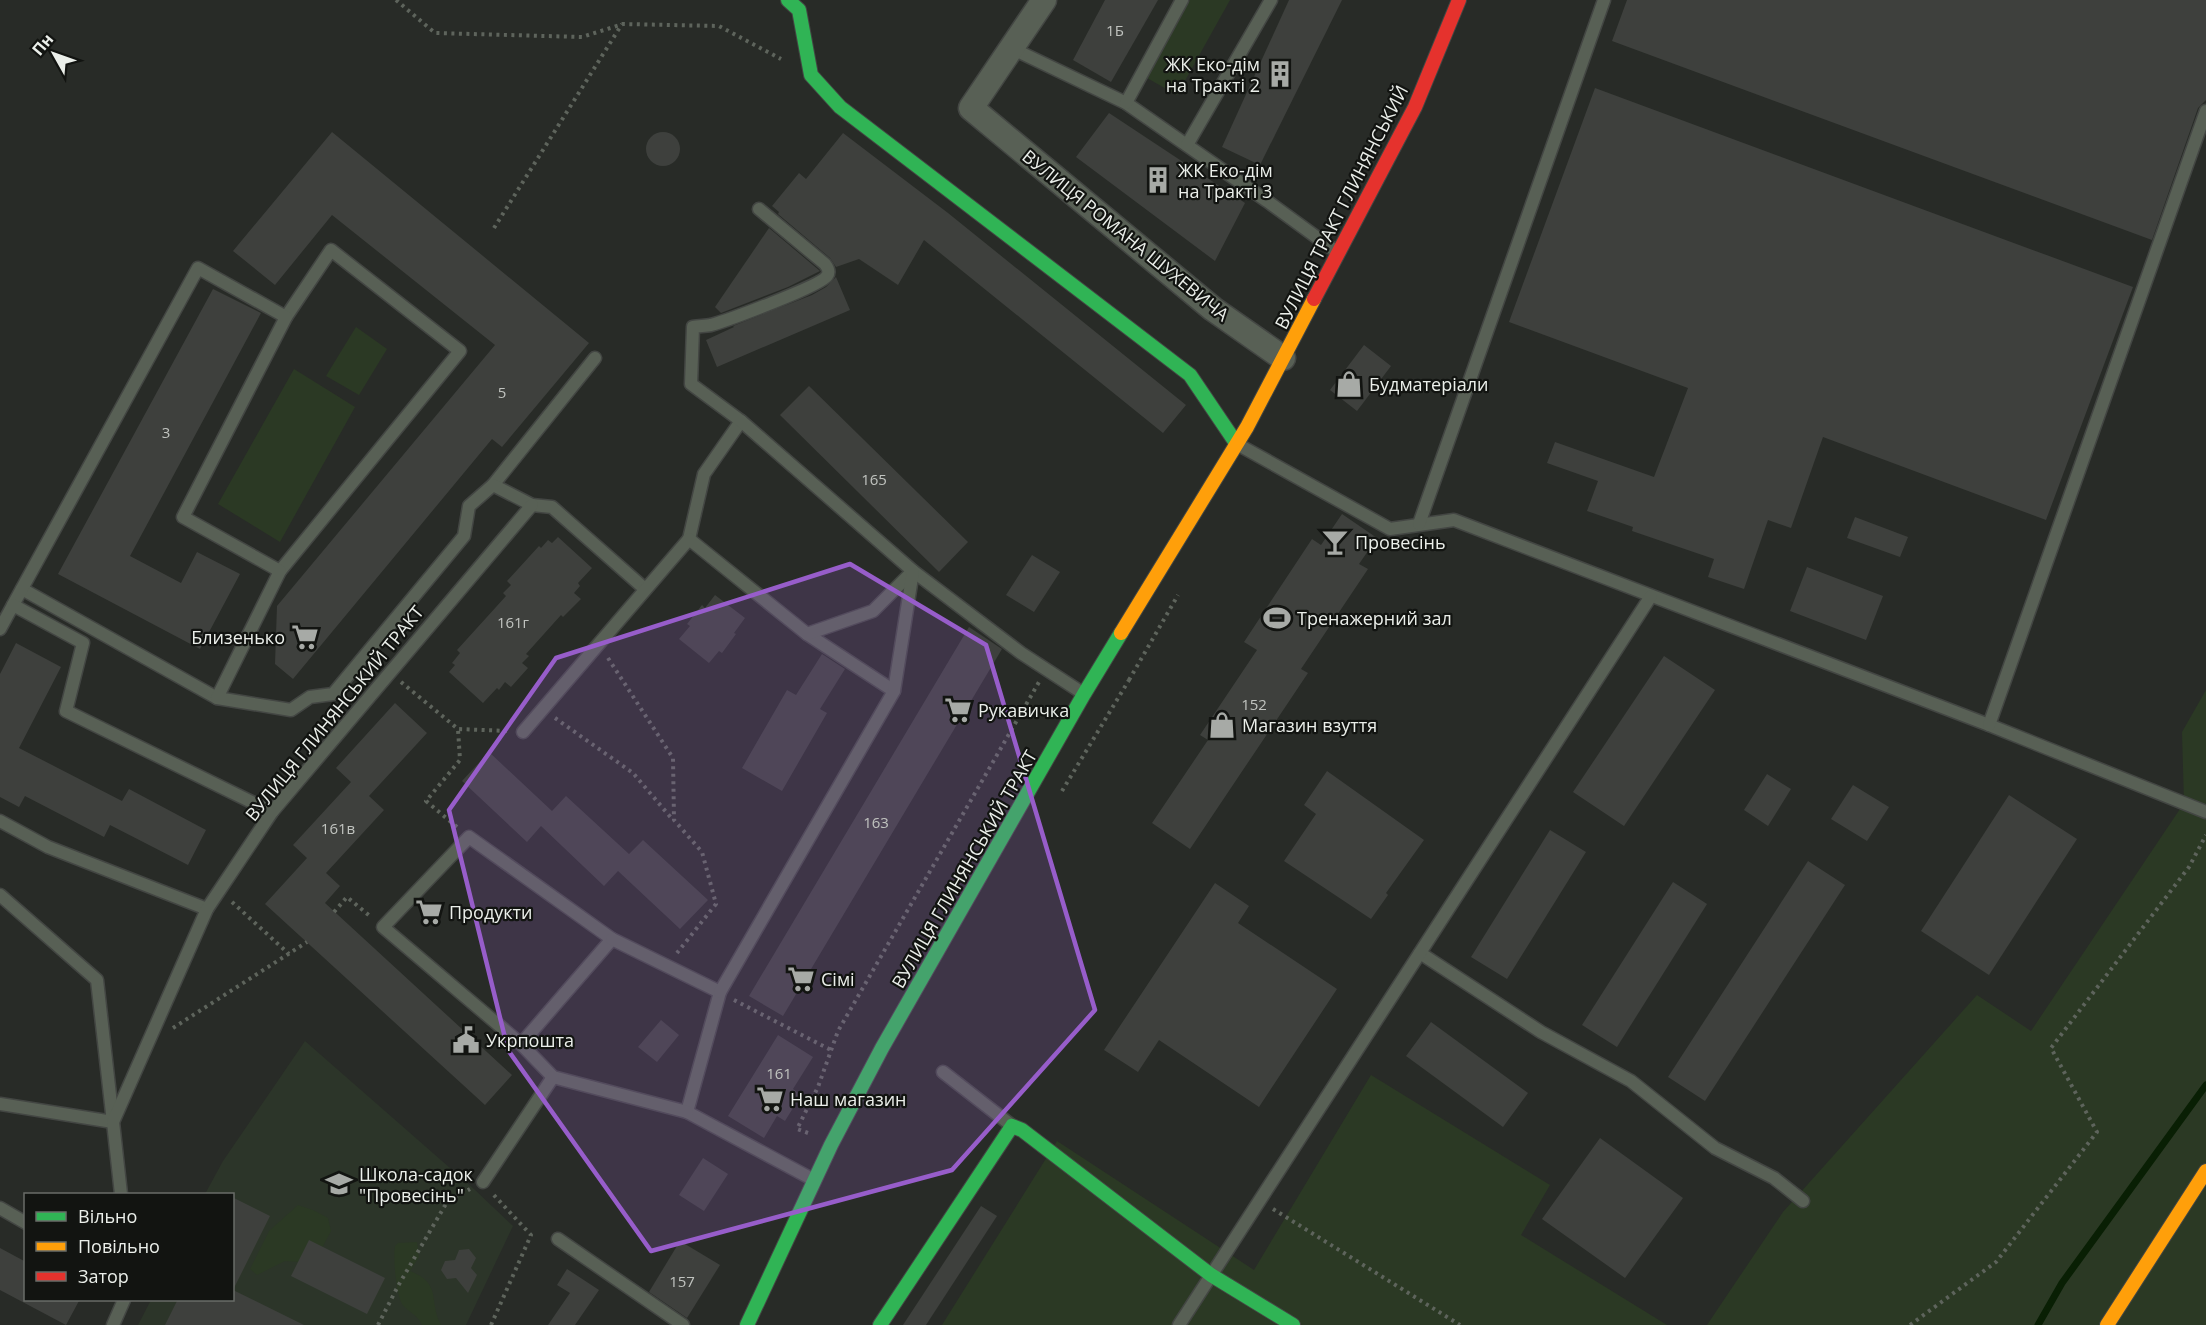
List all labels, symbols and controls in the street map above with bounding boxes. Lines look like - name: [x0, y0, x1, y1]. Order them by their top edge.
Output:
- house number: 1Б: [1106, 20, 1124, 40]
- north arrow: [24, 24, 84, 84]
- text: Пн: [27, 29, 58, 60]
- place label: ЖК Еко-дім на Тракті 2: [1165, 52, 1260, 97]
- building icon: ЖК Еко-дім на Тракті 2: [1265, 59, 1295, 89]
- street label: ВУЛИЦЯ ТРАКТ ГЛИНЯНСЬКИЙ: [1269, 81, 1413, 333]
- street label: ВУЛИЦЯ РОМАНА ШУХЕВИЧА: [1018, 144, 1235, 326]
- place label: ЖК Еко-дім на Тракті 3: [1178, 158, 1273, 203]
- building icon: ЖК Еко-дім на Тракті 3: [1143, 165, 1173, 195]
- shop icon: Будматеріали: [1334, 369, 1364, 399]
- place label: Будматеріали: [1369, 372, 1488, 396]
- house number: 5: [498, 382, 506, 402]
- house number: 3: [162, 422, 170, 442]
- house number: 165: [861, 469, 887, 489]
- bar icon: Провесінь: [1320, 527, 1350, 557]
- place label: Провесінь: [1355, 530, 1446, 554]
- street label: ВУЛИЦЯ ГЛИНЯНСЬКИЙ ТРАКТ: [239, 600, 429, 826]
- sports icon: Тренажерний зал: [1262, 603, 1292, 633]
- place label: Тренажерний зал: [1297, 606, 1452, 630]
- house number: 161г: [497, 612, 530, 632]
- supermarket icon: Близенько: [290, 622, 320, 652]
- place label: Близенько: [191, 625, 285, 649]
- house number: 152: [1241, 694, 1267, 714]
- supermarket icon: Рукавичка: [943, 695, 973, 725]
- place label: Рукавичка: [978, 698, 1069, 722]
- shop icon: Магазин взуття: [1207, 710, 1237, 740]
- place label: Магазин взуття: [1242, 713, 1377, 737]
- street label: ВУЛИЦЯ ГЛИНЯНСЬКИЙ ТРАКТ: [886, 746, 1042, 992]
- house number: 163: [863, 812, 889, 832]
- house number: 161в: [321, 818, 355, 838]
- supermarket icon: Продукти: [414, 897, 444, 927]
- place label: Продукти: [449, 900, 533, 924]
- supermarket icon: Сімі: [786, 964, 816, 994]
- place label: Сімі: [821, 967, 855, 991]
- public building icon: Укрпошта: [451, 1025, 481, 1055]
- place label: Укрпошта: [486, 1028, 574, 1052]
- house number: 161: [766, 1063, 792, 1083]
- supermarket icon: Наш магазин: [755, 1084, 785, 1114]
- place label: Наш магазин: [790, 1087, 906, 1111]
- place label: Школа-садок "Провесінь": [359, 1162, 474, 1207]
- school or university icon: Школа-садок "Провесінь": [324, 1169, 354, 1199]
- legend: [24, 1193, 234, 1301]
- text: Вільно: [78, 1204, 137, 1228]
- text: Повільно: [78, 1234, 160, 1258]
- text: Затор: [78, 1264, 129, 1288]
- house number: 157: [669, 1271, 695, 1291]

